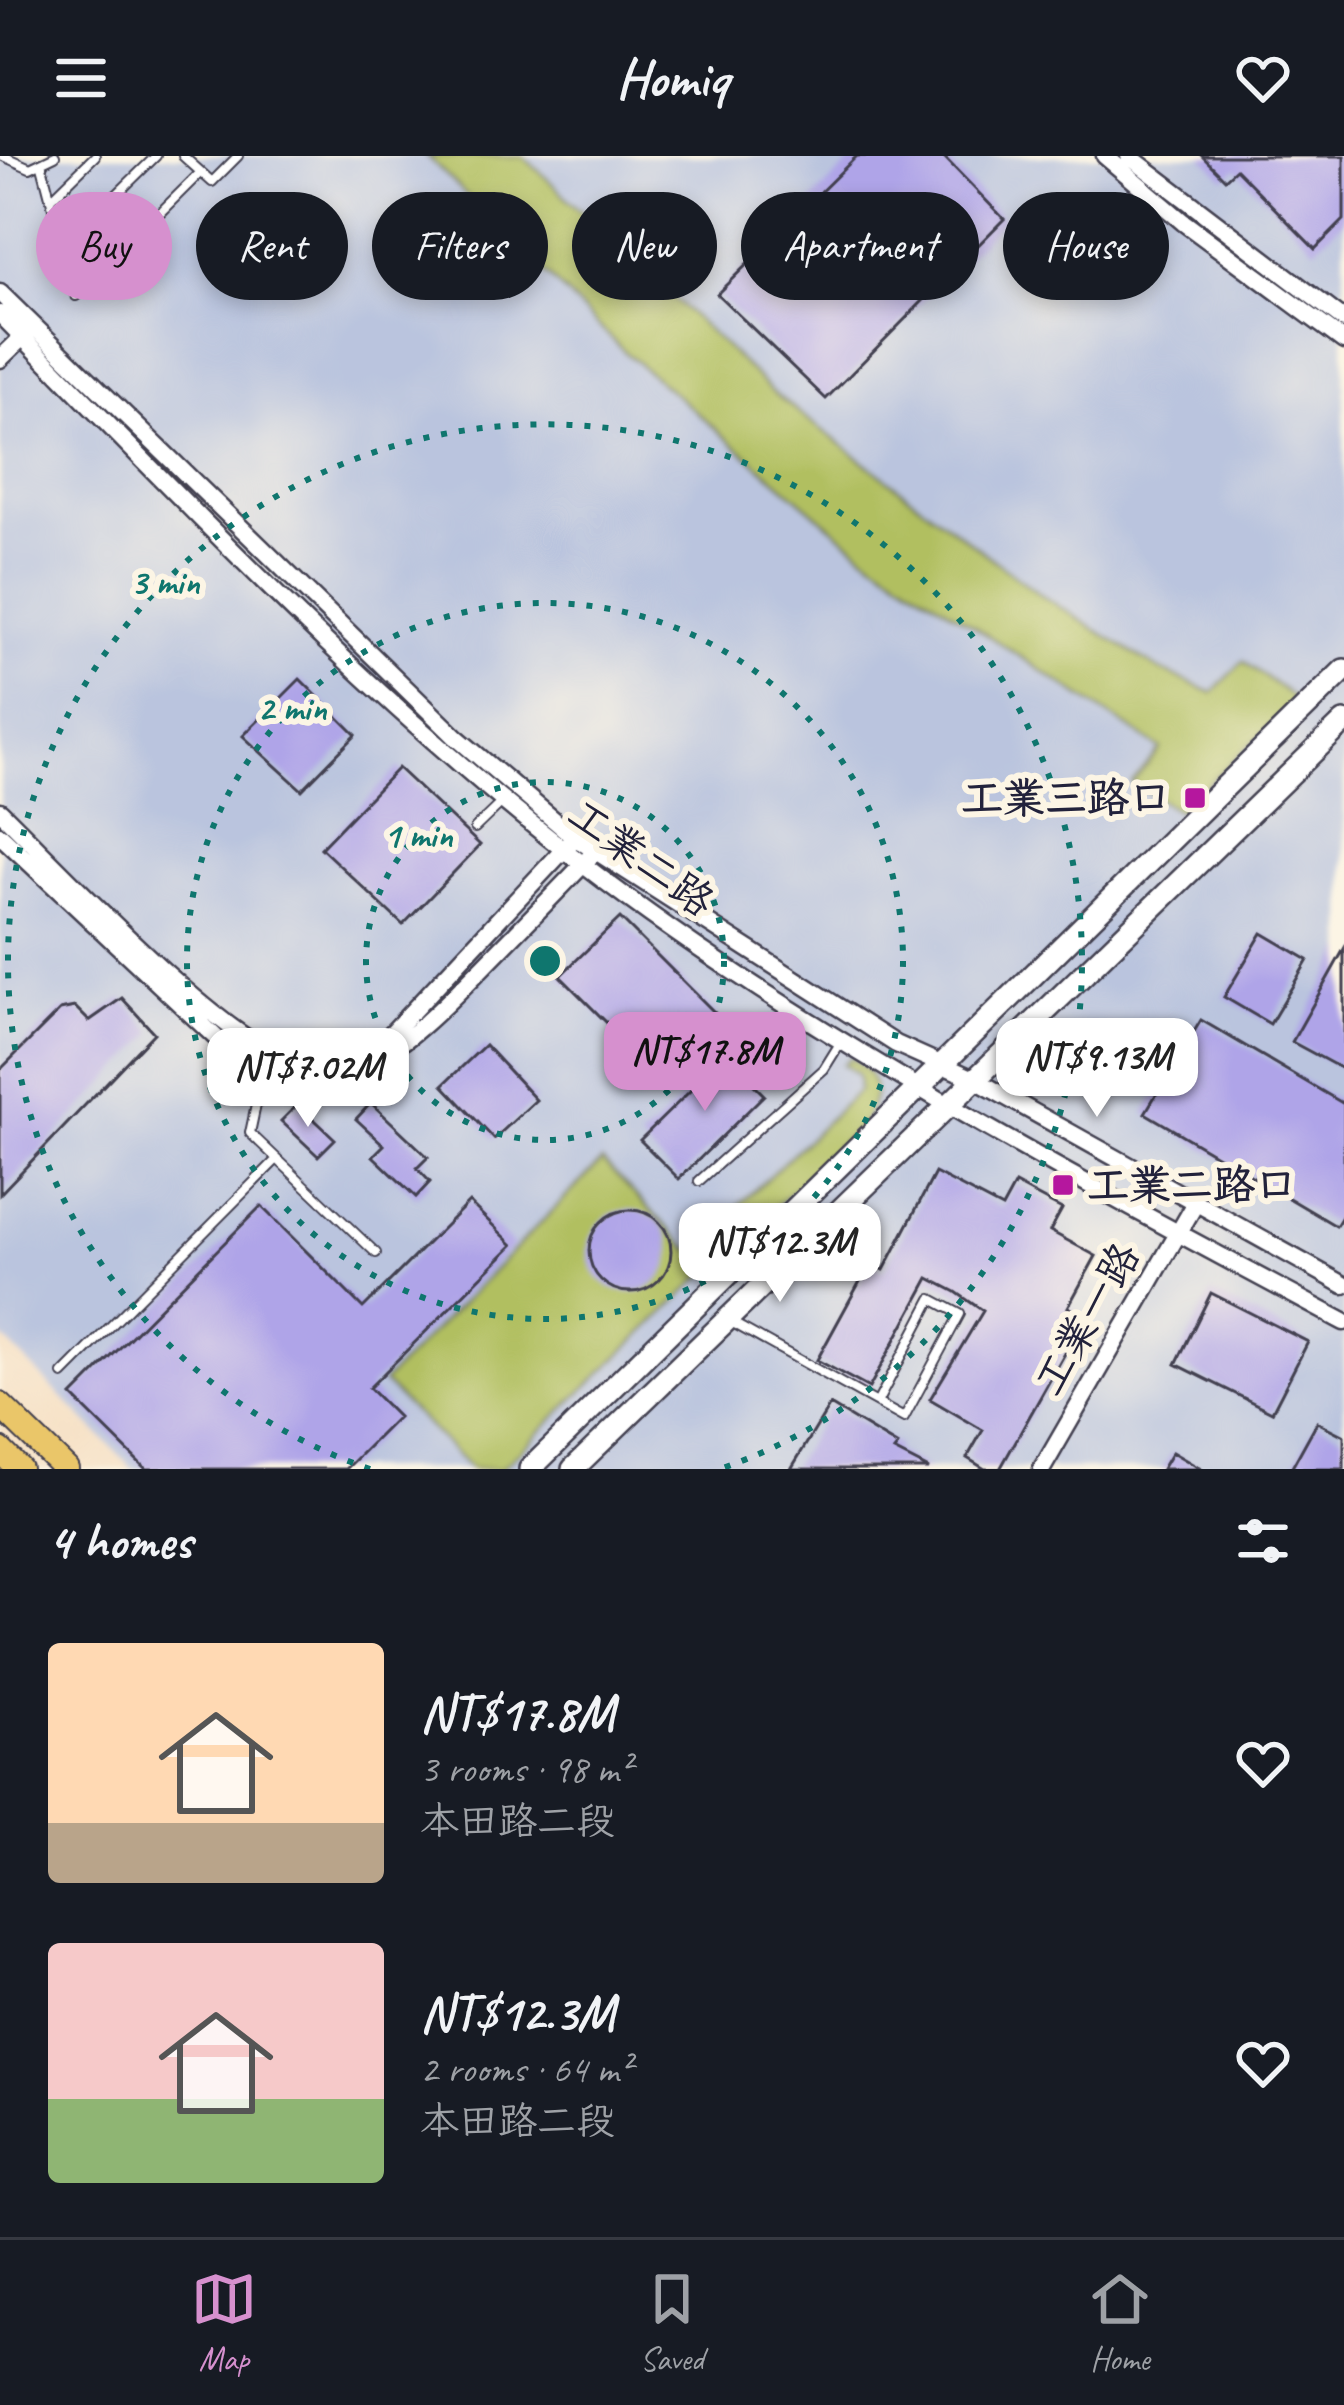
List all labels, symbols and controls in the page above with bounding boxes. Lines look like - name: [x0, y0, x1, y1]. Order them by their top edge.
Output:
- text: Homiq: [616, 44, 728, 112]
- icon: menu: [48, 45, 114, 111]
- icon: heart: [1230, 45, 1296, 111]
- chip: Buy: [36, 192, 172, 300]
- chip: Rent: [196, 192, 348, 300]
- chip: Filters: [372, 192, 548, 300]
- chip: New: [572, 192, 717, 300]
- chip: Apartment: [741, 192, 979, 300]
- chip: House: [1003, 192, 1169, 300]
- text: 3 min: [131, 559, 201, 605]
- text: 2 min: [258, 685, 328, 731]
- place label: 工業三路口: [961, 772, 1171, 825]
- marker: 工業三路口: [1182, 785, 1208, 811]
- street label: 工業二路: [557, 787, 725, 929]
- text: 1 min: [384, 812, 454, 858]
- centre of rings: [524, 940, 566, 982]
- pin: NT$17.8M: [581, 1012, 829, 1114]
- pin: NT$9.13M: [973, 1018, 1221, 1120]
- text: NT$17.8M: [631, 1026, 779, 1075]
- pin: NT$7.02M: [184, 1028, 432, 1130]
- text: NT$9.13M: [1023, 1032, 1171, 1081]
- text: NT$7.02M: [234, 1042, 382, 1091]
- place label: 工業二路口: [1087, 1159, 1297, 1212]
- marker: 工業二路口: [1050, 1172, 1076, 1198]
- pin: NT$12.3M: [656, 1203, 904, 1305]
- text: NT$12.3M: [706, 1217, 854, 1266]
- street label: 工業一路: [1022, 1233, 1152, 1405]
- icon: filters: [1230, 1508, 1296, 1574]
- text: 4 homes: [48, 1509, 192, 1573]
- text: NT$17.8M: [420, 1681, 614, 1745]
- icon: home: [144, 1691, 288, 1835]
- icon: heart: [1230, 1730, 1296, 1796]
- text: 3 rooms · 98 m²: [420, 1745, 631, 1794]
- text: 本田路二段: [420, 1797, 615, 1846]
- text: NT$12.3M: [420, 1981, 614, 2045]
- icon: home: [144, 1991, 288, 2135]
- icon: heart: [1230, 2030, 1296, 2096]
- text: 2 rooms · 64 m²: [420, 2045, 631, 2094]
- text: 本田路二段: [420, 2097, 615, 2146]
- tab: Map: [191, 2266, 257, 2380]
- tab: Saved: [639, 2266, 705, 2380]
- tab: Home: [1087, 2266, 1153, 2380]

